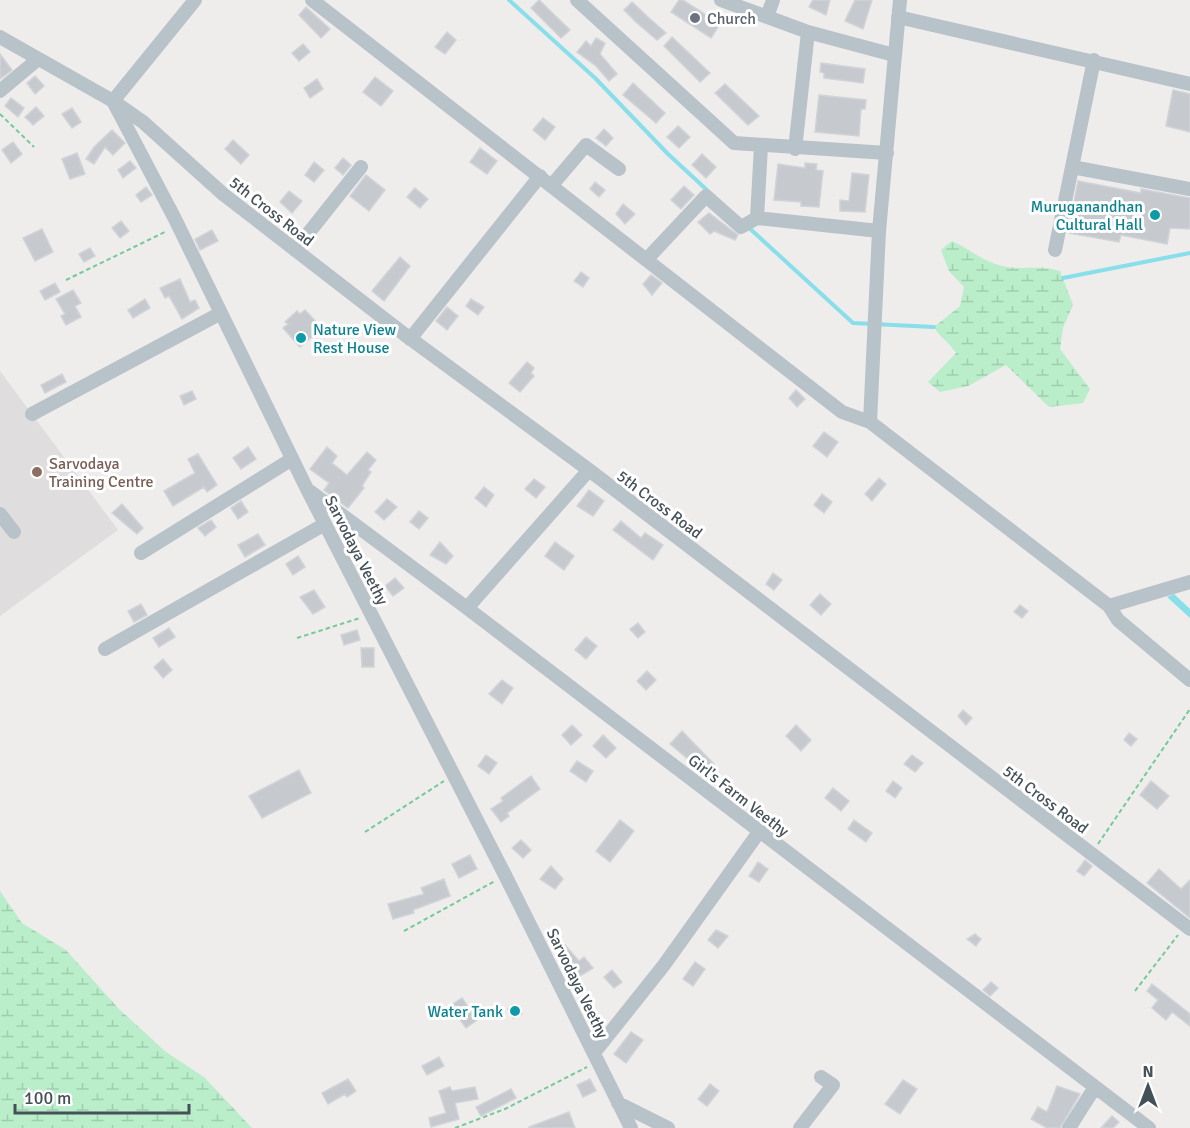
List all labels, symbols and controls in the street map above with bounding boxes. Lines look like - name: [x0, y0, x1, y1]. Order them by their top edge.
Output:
- place label: Church: [707, 9, 756, 29]
- marker: Church: [688, 11, 702, 25]
- street label: 5th Cross Road: [225, 173, 318, 251]
- place label: Muruganandhan Cultural Hall: [1031, 197, 1143, 235]
- marker: Muruganandhan Cultural Hall: [1148, 208, 1162, 222]
- place label: Nature View Rest House: [313, 320, 397, 358]
- marker: Nature View Rest House: [294, 331, 308, 345]
- place label: Sarvodaya Training Centre: [49, 454, 154, 492]
- marker: Sarvodaya Training Centre: [30, 465, 44, 479]
- street label: 5th Cross Road: [613, 466, 706, 543]
- street label: Sarvodaya Veethy: [320, 492, 392, 609]
- street label: Girl's Farm Veethy: [684, 750, 793, 842]
- street label: 5th Cross Road: [999, 761, 1092, 838]
- street label: Sarvodaya Veethy: [542, 925, 613, 1042]
- place label: Water Tank: [428, 1002, 503, 1022]
- marker: Water Tank: [508, 1004, 522, 1018]
- north arrow: [1118, 1056, 1178, 1116]
- text: N: [1142, 1062, 1154, 1082]
- scale bar: [15, 1077, 189, 1115]
- text: 100 m: [24, 1087, 71, 1109]

